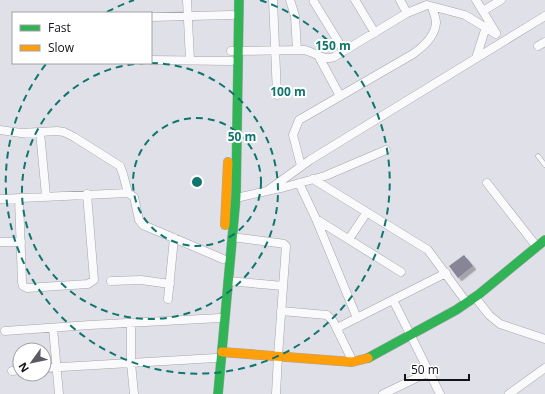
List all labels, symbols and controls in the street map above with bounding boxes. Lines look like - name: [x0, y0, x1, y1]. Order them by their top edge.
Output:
- legend: [12, 12, 152, 64]
- text: Fast: [48, 19, 71, 36]
- text: 150 m: [315, 37, 351, 54]
- text: Slow: [48, 39, 75, 56]
- text: 100 m: [270, 83, 306, 100]
- text: 50 m: [228, 128, 256, 145]
- centre of rings: [190, 175, 204, 189]
- north arrow: [12, 342, 52, 382]
- scale bar: [405, 356, 469, 382]
- text: N: [14, 360, 32, 376]
- text: 50 m: [411, 361, 439, 378]

